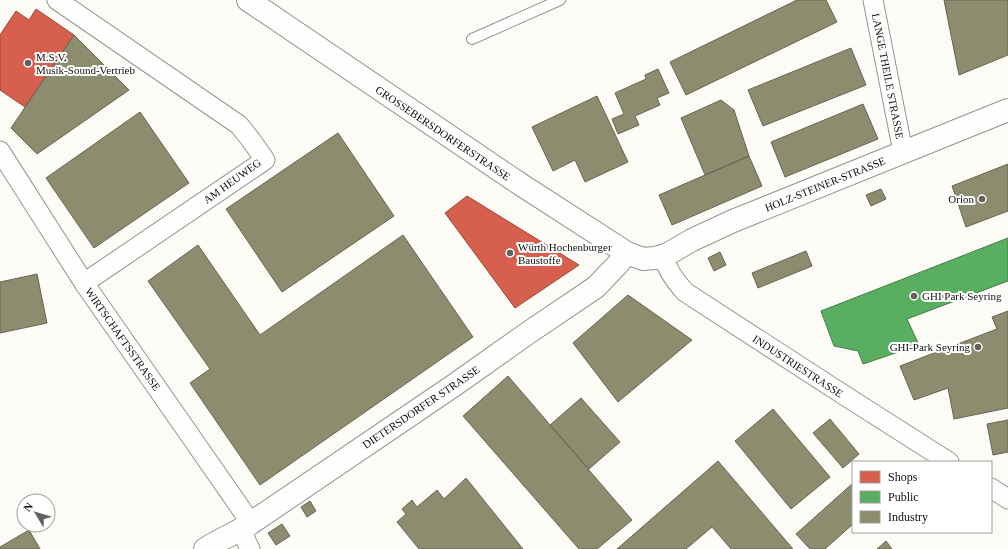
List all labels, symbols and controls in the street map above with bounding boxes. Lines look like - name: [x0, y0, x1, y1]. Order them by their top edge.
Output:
- street label: LANGE THEILE STRASSE: [870, 12, 906, 140]
- place label: M.S.V. Musik-Sound-Vertrieb: [36, 51, 135, 76]
- marker: M.S.V. Musik-Sound-Vertrieb: [23, 58, 33, 68]
- street label: GROSSEBERSDORFERSTRASSE: [373, 83, 513, 183]
- street label: HOLZ-STEINER-STRASSE: [763, 154, 887, 214]
- street label: AM HEUWEG: [201, 156, 263, 206]
- place label: Orion: [948, 193, 974, 205]
- marker: Orion: [977, 194, 987, 204]
- place label: Würth Hochenburger Baustoffe: [518, 241, 612, 266]
- marker: Würth Hochenburger Baustoffe: [505, 248, 515, 258]
- street label: WIRTSCHAFTSSTRASSE: [83, 285, 163, 393]
- place label: GHI Park Seyring: [922, 290, 1002, 302]
- marker: GHI Park Seyring: [909, 291, 919, 301]
- street label: INDUSTRIESTRASSE: [751, 332, 846, 400]
- place label: GHI-Park Seyring: [890, 341, 970, 353]
- marker: GHI-Park Seyring: [973, 342, 983, 352]
- street label: DIETERSDORFER STRASSE: [360, 363, 482, 451]
- legend: [852, 461, 992, 533]
- text: Shops: [888, 470, 918, 484]
- text: Public: [888, 490, 919, 504]
- north arrow: [16, 493, 56, 533]
- text: N: [21, 500, 35, 514]
- text: Industry: [888, 510, 928, 524]

